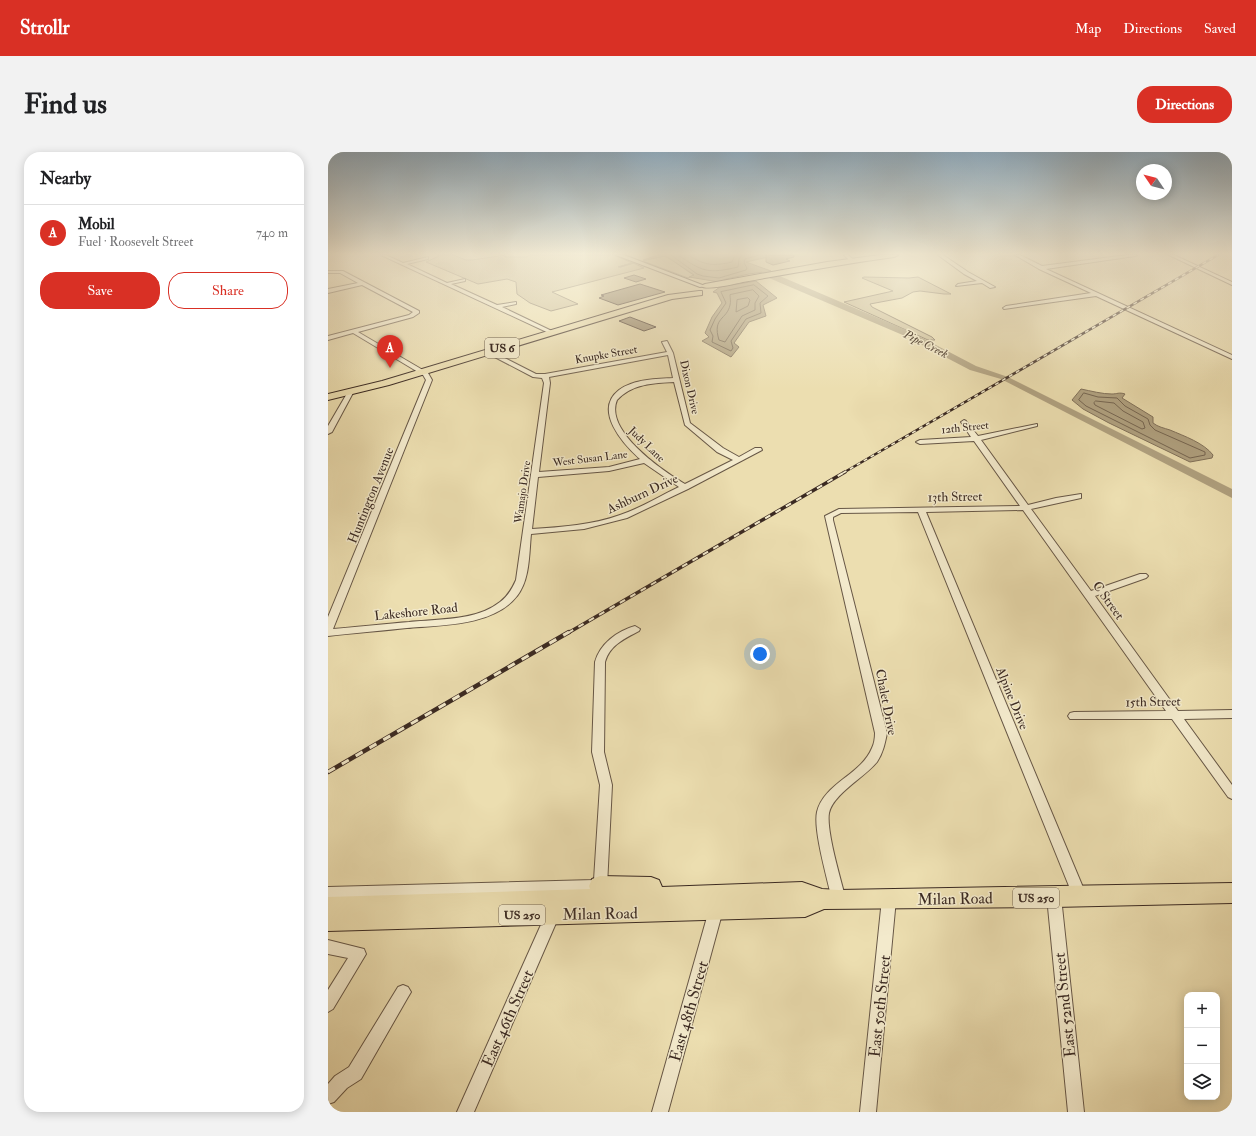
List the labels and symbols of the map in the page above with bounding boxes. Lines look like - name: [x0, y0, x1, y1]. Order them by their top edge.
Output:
- north arrow: [1136, 164, 1172, 200]
- water label: Pipe Creek: [900, 326, 951, 362]
- pin: A: [377, 335, 403, 368]
- road number: US 6: [485, 338, 519, 358]
- street label: Knupke Street: [574, 343, 639, 367]
- street label: Dixon Drive: [677, 359, 702, 416]
- street label: 12th Street: [941, 418, 990, 436]
- street label: Judy Lane: [624, 423, 668, 466]
- street label: Huntington Avenue: [344, 444, 398, 546]
- street label: West Susan Lane: [551, 447, 629, 470]
- street label: Wamajo Drive: [512, 459, 534, 525]
- street label: Ashburn Drive: [603, 470, 681, 518]
- street label: 13th Street: [928, 489, 983, 505]
- street label: C Street: [1089, 578, 1127, 623]
- street label: Lakeshore Road: [374, 600, 459, 624]
- your location: [750, 644, 770, 664]
- street label: Alpine Drive: [991, 664, 1032, 733]
- street label: Chalet Drive: [872, 668, 900, 737]
- street label: 15th Street: [1125, 694, 1181, 710]
- street label: Milan Road: [917, 888, 993, 910]
- road number: US 250: [1013, 888, 1059, 908]
- street label: Milan Road: [562, 903, 638, 925]
- road number: US 250: [499, 905, 545, 925]
- street label: East 52nd Street: [1050, 952, 1080, 1058]
- street label: East 50th Street: [865, 954, 895, 1058]
- street label: East 48th Street: [665, 959, 713, 1064]
- street label: East 46th Street: [478, 967, 538, 1070]

